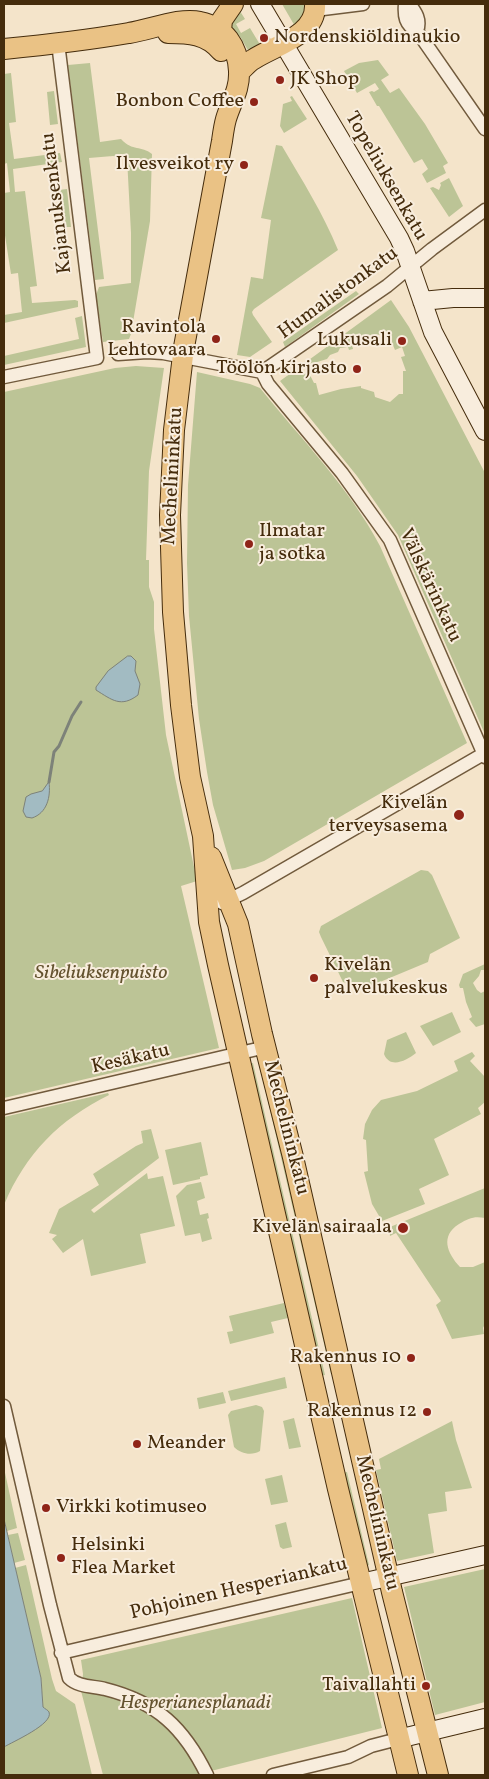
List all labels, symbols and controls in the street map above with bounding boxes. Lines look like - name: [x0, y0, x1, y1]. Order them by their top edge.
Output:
- place label: Nordenskiöldinaukio: [274, 26, 460, 50]
- marker: Nordenskiöldinaukio: [258, 32, 270, 44]
- place label: JK Shop: [290, 68, 359, 92]
- marker: JK Shop: [274, 74, 286, 86]
- place label: Bonbon Coffee: [115, 90, 244, 114]
- marker: Bonbon Coffee: [248, 96, 260, 108]
- street label: Topeliuksenkatu: [338, 108, 432, 246]
- street label: Kajanuksenkatu: [37, 131, 79, 275]
- place label: Ilvesveikot ry: [116, 153, 234, 177]
- marker: Ilvesveikot ry: [238, 159, 250, 171]
- street label: Humalistonkatu: [274, 242, 404, 346]
- place label: Ravintola Lehtovaara: [107, 316, 206, 363]
- place label: Lukusali: [317, 329, 392, 353]
- marker: Ravintola Lehtovaara: [210, 333, 222, 345]
- marker: Lukusali: [396, 335, 408, 347]
- place label: Töölön kirjasto: [216, 357, 347, 381]
- marker: Töölön kirjasto: [351, 363, 363, 375]
- street label: Mechelininkatu: [158, 406, 190, 546]
- place label: Ilmatar ja sotka: [259, 520, 326, 567]
- street label: Välskärinkatu: [392, 525, 466, 647]
- marker: Ilmatar ja sotka: [243, 538, 255, 550]
- place label: Kivelän terveysasema: [329, 792, 448, 839]
- marker: Kivelän terveysasema: [452, 808, 466, 822]
- place label: Kivelän palvelukeskus: [324, 954, 448, 1001]
- park label: Sibeliuksenpuisto: [35, 962, 167, 986]
- marker: Kivelän palvelukeskus: [308, 972, 320, 984]
- street label: Kesäkatu: [90, 1039, 172, 1081]
- street label: Mechelininkatu: [257, 1058, 313, 1198]
- place label: Kivelän sairaala: [252, 1216, 392, 1240]
- marker: Kivelän sairaala: [396, 1221, 410, 1235]
- place label: Rakennus 10: [290, 1346, 401, 1370]
- marker: Rakennus 10: [405, 1352, 417, 1364]
- place label: Rakennus 12: [307, 1400, 417, 1424]
- marker: Rakennus 12: [421, 1406, 433, 1418]
- place label: Meander: [147, 1432, 226, 1456]
- marker: Meander: [131, 1438, 143, 1450]
- street label: Mechelininkatu: [349, 1453, 403, 1593]
- place label: Virkki kotimuseo: [56, 1496, 207, 1520]
- marker: Virkki kotimuseo: [40, 1502, 52, 1514]
- place label: Helsinki Flea Market: [71, 1534, 176, 1581]
- marker: Helsinki Flea Market: [55, 1552, 67, 1564]
- street label: Pohjoinen Hesperiankatu: [128, 1553, 350, 1627]
- place label: Taivallahti: [322, 1674, 416, 1698]
- marker: Taivallahti: [420, 1680, 432, 1692]
- park label: Hesperianesplanadi: [119, 1692, 271, 1716]

